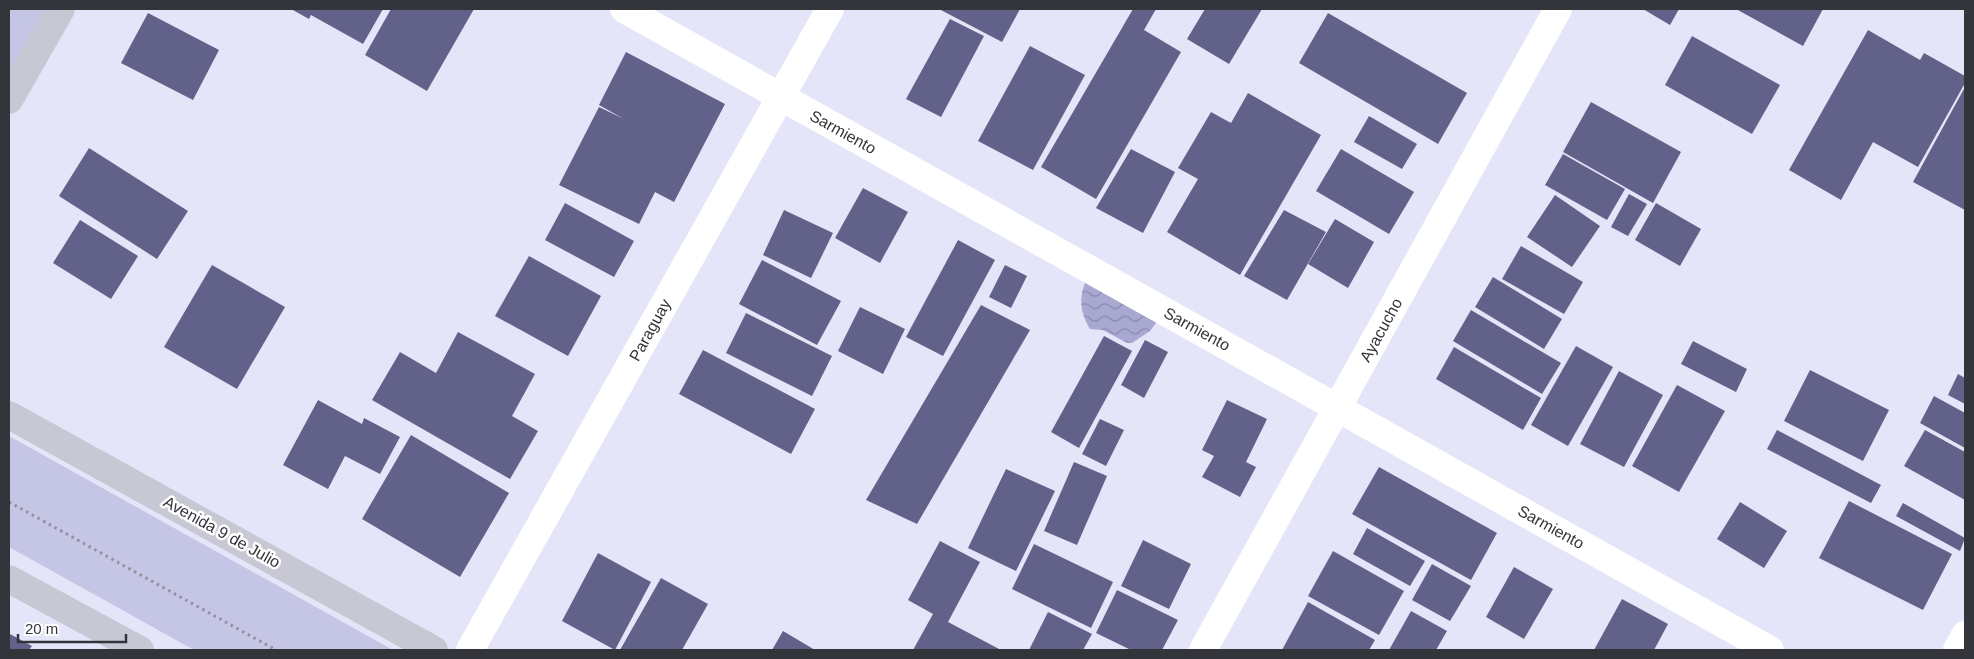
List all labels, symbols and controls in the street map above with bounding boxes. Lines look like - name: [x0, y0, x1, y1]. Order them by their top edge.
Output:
- street label: Sarmiento: [807, 107, 879, 157]
- street label: Ayacucho: [1357, 295, 1405, 365]
- street label: Paraguay: [626, 296, 674, 364]
- street label: Sarmiento: [1161, 304, 1233, 354]
- street label: Avenida 9 de Julio: [161, 493, 283, 571]
- street label: Sarmiento: [1515, 502, 1587, 552]
- scale bar: [18, 612, 125, 644]
- text: 20 m: [25, 620, 58, 637]

